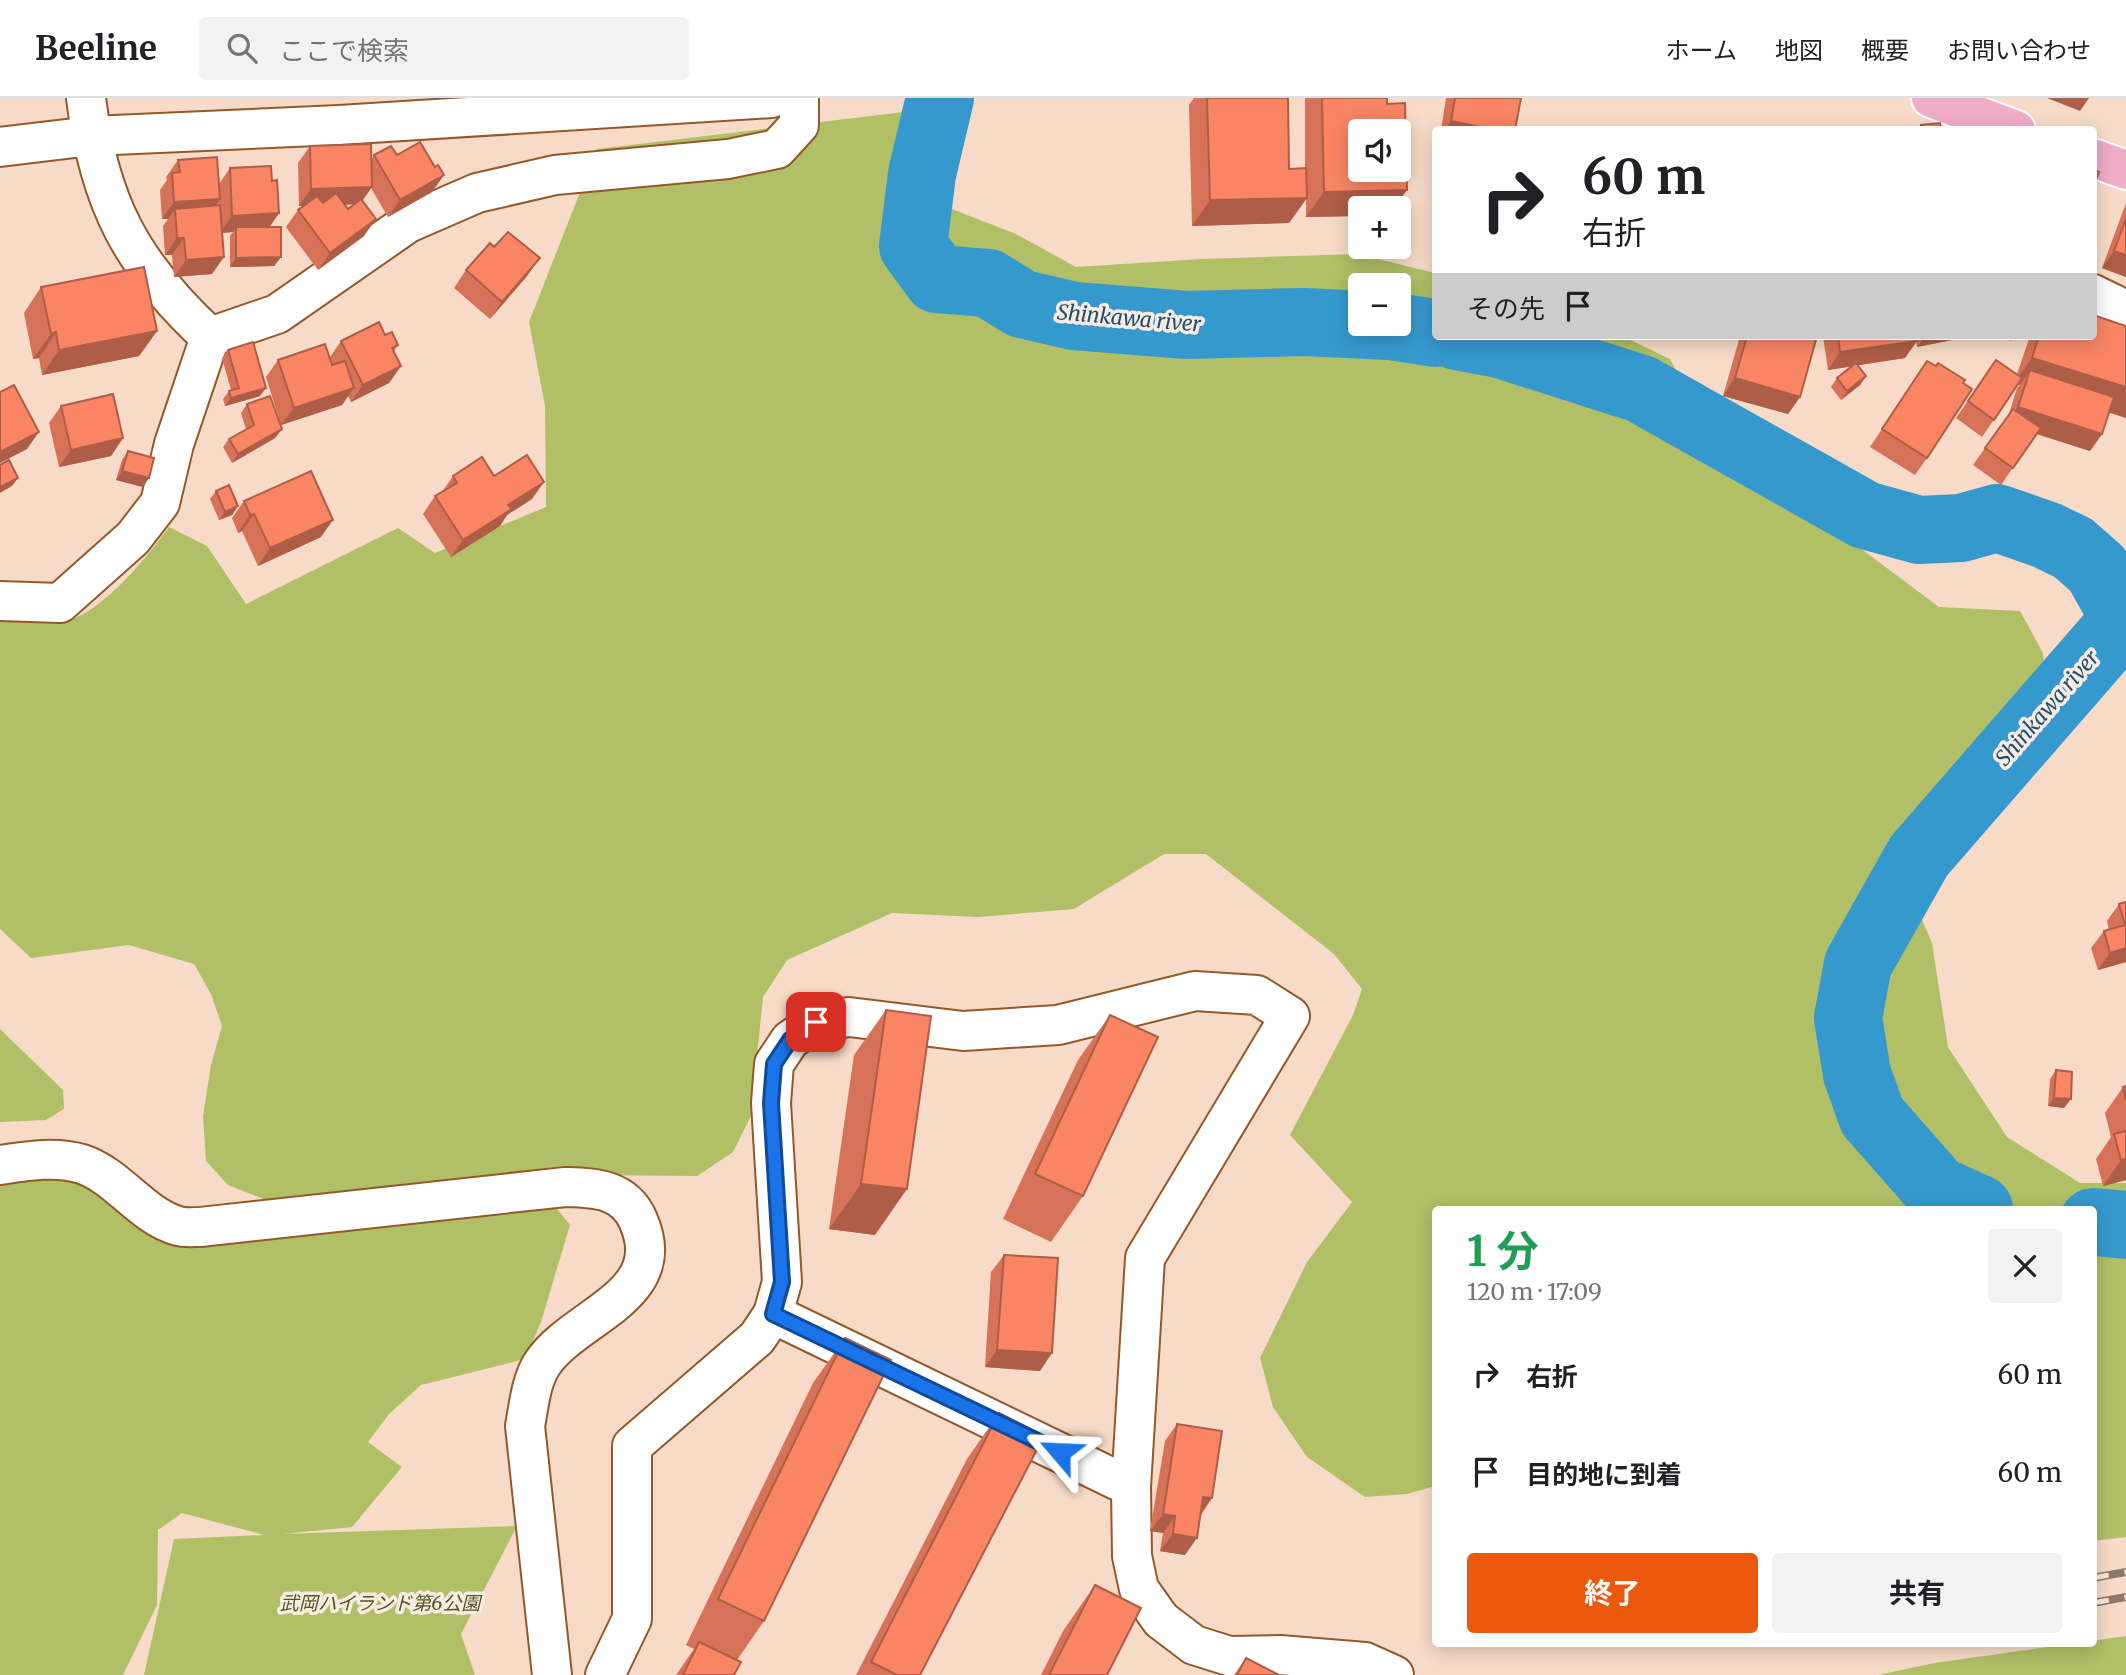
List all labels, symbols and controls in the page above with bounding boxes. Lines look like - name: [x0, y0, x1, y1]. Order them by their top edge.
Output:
- search box: [199, 17, 689, 80]
- text: Beeline: [35, 28, 157, 69]
- icon: search: [223, 29, 261, 67]
- text: ここで検索: [279, 34, 409, 67]
- text: ホーム: [1666, 35, 1737, 66]
- text: 地図: [1775, 35, 1823, 66]
- text: 概要: [1861, 35, 1909, 66]
- text: お問い合わせ: [1947, 35, 2091, 66]
- map controls: [1348, 119, 1411, 336]
- button: sound: [1348, 119, 1411, 182]
- text: 60 m: [1582, 146, 1705, 207]
- icon: right: [1467, 154, 1558, 245]
- button: +: [1348, 196, 1411, 259]
- text: 右折: [1582, 213, 1646, 253]
- button: −: [1348, 273, 1411, 336]
- icon: arrive: [1559, 287, 1597, 325]
- text: その先: [1467, 292, 1545, 325]
- water label: Shinkawa river: [1056, 298, 1203, 338]
- water label: Shinkawa river: [1989, 644, 2105, 771]
- pin: [786, 992, 846, 1052]
- icon: arrive: [797, 1003, 835, 1041]
- text: 1 分: [1467, 1225, 1538, 1277]
- button: close: [1988, 1229, 2062, 1303]
- text: 120 m · 17:09: [1467, 1277, 1602, 1306]
- icon: right: [1467, 1355, 1505, 1393]
- text: 60 m: [1998, 1358, 2062, 1391]
- text: 右折: [1526, 1360, 1578, 1393]
- position arrow: [1023, 1415, 1097, 1489]
- icon: arrive: [1467, 1453, 1505, 1491]
- text: 60 m: [1998, 1456, 2062, 1489]
- text: 目的地に到着: [1526, 1458, 1682, 1491]
- button: 終了: [1467, 1553, 1758, 1633]
- button: 共有: [1772, 1553, 2062, 1633]
- park label: 武岡ハイランド第6公園: [280, 1591, 483, 1615]

